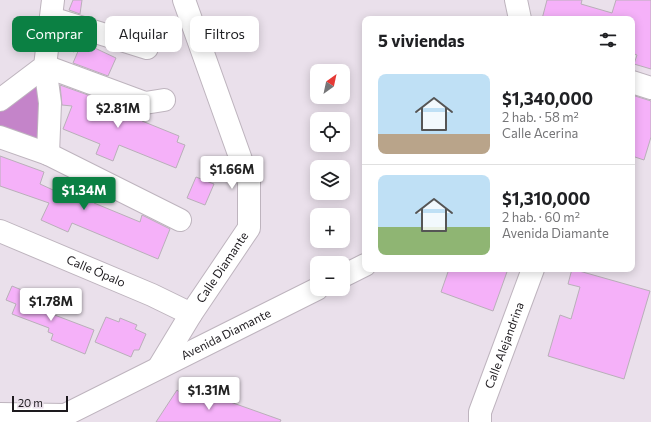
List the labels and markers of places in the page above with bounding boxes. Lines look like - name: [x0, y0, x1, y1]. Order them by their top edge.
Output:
- pin: $2.81M: [85, 95, 151, 129]
- pin: $1.66M: [199, 156, 265, 190]
- pin: $1.34M: [51, 177, 117, 211]
- pin: $1.78M: [18, 288, 84, 322]
- pin: $1.31M: [176, 377, 242, 411]

